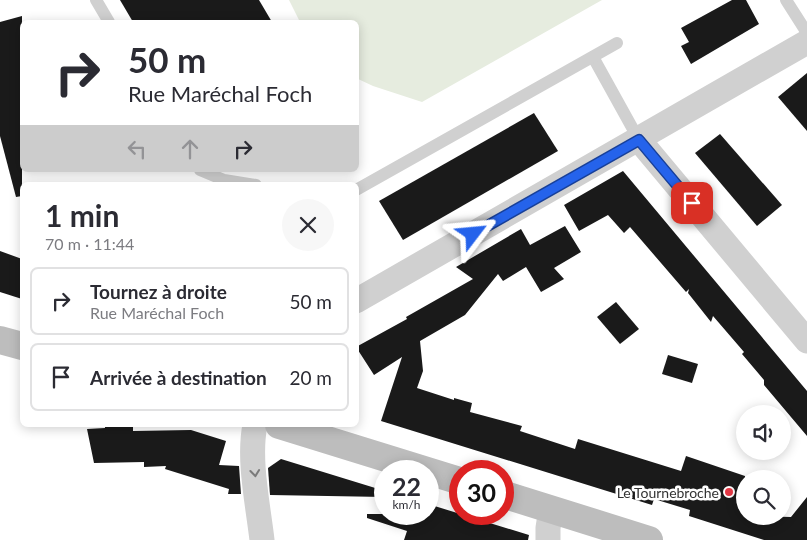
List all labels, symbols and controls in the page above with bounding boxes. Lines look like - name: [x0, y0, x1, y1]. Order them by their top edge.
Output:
- text: 50 m: [128, 38, 206, 80]
- icon: right: [45, 40, 110, 105]
- text: Rue Maréchal Foch: [128, 80, 312, 107]
- icon: left: [123, 135, 151, 163]
- icon: ahead: [176, 135, 204, 163]
- icon: right: [229, 135, 257, 163]
- pin: [671, 182, 713, 224]
- icon: arrive: [678, 189, 706, 217]
- text: 1 min: [45, 197, 119, 233]
- button: close: [282, 199, 334, 251]
- position arrow: [446, 207, 498, 259]
- text: 70 m · 11:44: [45, 234, 134, 253]
- text: Tournez à droite: [90, 280, 227, 303]
- icon: right: [47, 287, 75, 315]
- text: 50 m: [289, 290, 332, 313]
- text: Rue Maréchal Foch: [90, 303, 224, 322]
- icon: arrive: [47, 363, 75, 391]
- text: Arrivée à destination: [90, 366, 267, 389]
- text: 20 m: [289, 366, 332, 389]
- map controls: [736, 405, 791, 525]
- button: sound: [736, 405, 791, 460]
- speed limit sign: 30: [449, 460, 514, 525]
- one-way arrow: [249, 470, 260, 478]
- button: search: [736, 470, 791, 525]
- text: 22: [392, 471, 421, 501]
- place label: Le Tournebroche: [617, 484, 719, 501]
- marker: Le Tournebroche: [723, 486, 735, 498]
- text: km/h: [392, 497, 421, 512]

